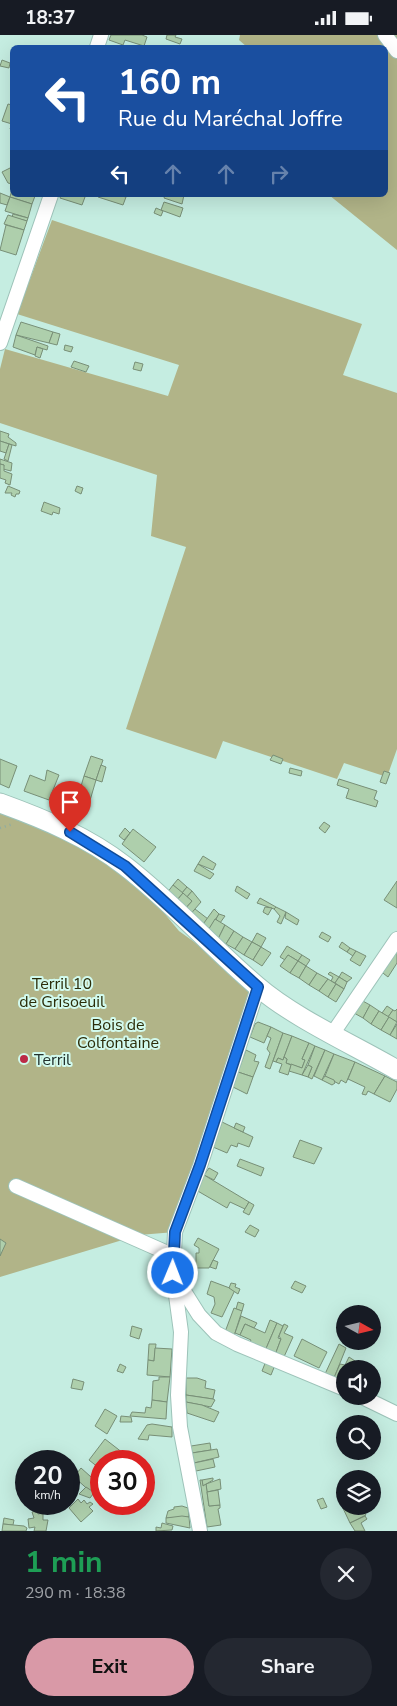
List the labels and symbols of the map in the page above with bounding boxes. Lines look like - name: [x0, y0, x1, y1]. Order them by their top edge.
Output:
- pin: [49, 781, 91, 832]
- park label: Terril 10 de Grisoeuil: [19, 973, 105, 1013]
- park label: Bois de Colfontaine: [77, 1014, 159, 1054]
- place label: Terril: [34, 1049, 71, 1071]
- marker: Terril: [18, 1053, 30, 1065]
- position arrow: [146, 1246, 198, 1298]
- north arrow: [336, 1305, 381, 1350]
- speed limit sign: 30: [90, 1450, 155, 1515]

